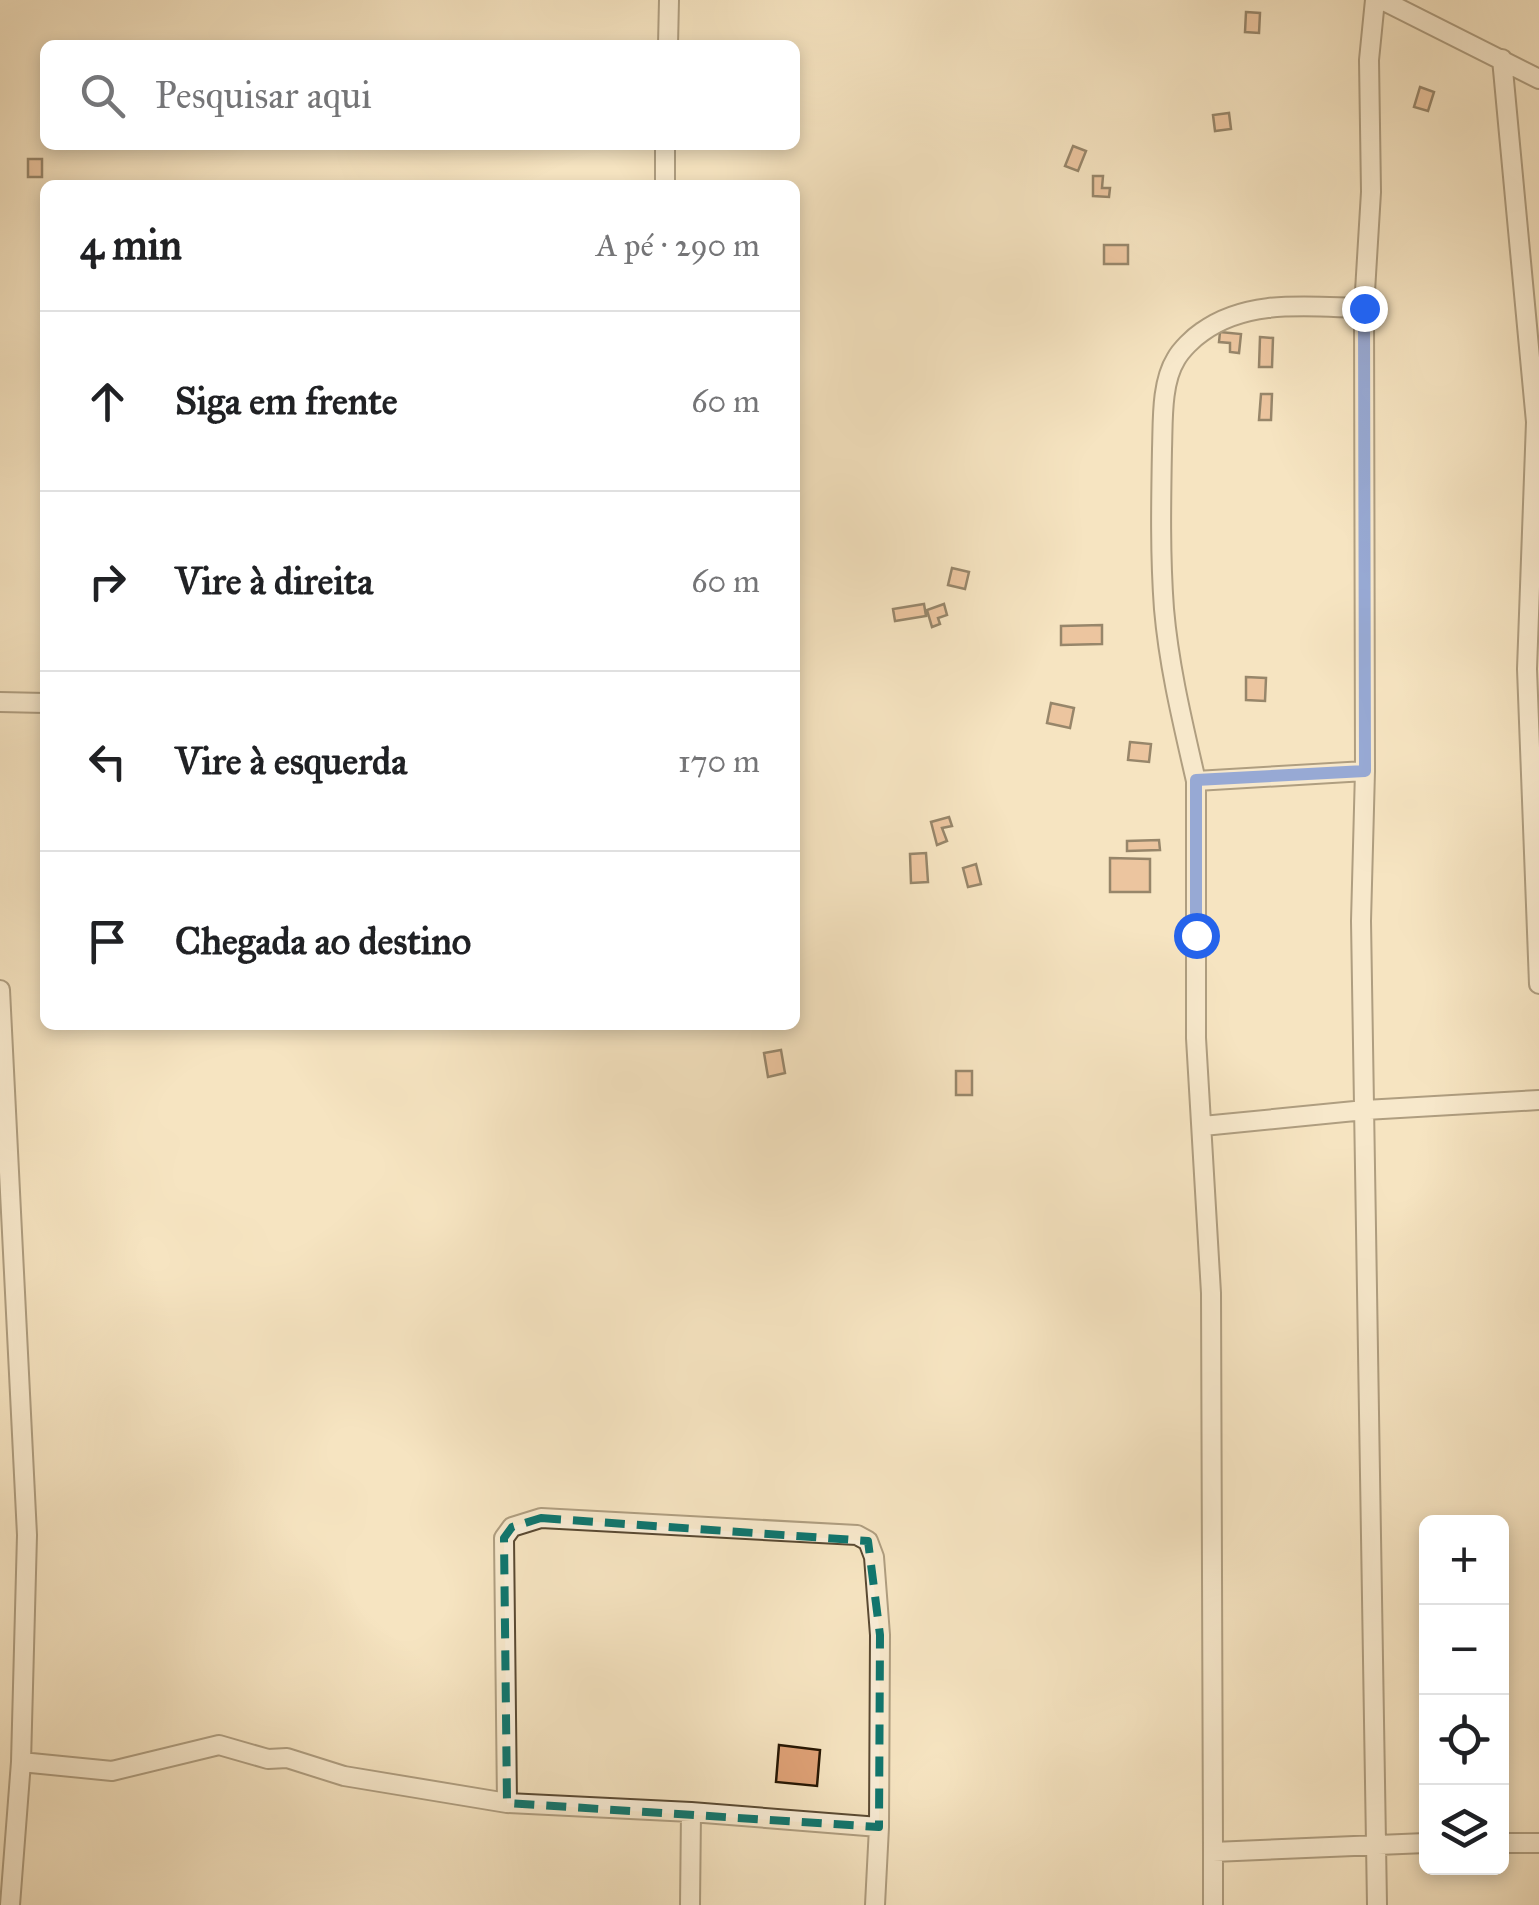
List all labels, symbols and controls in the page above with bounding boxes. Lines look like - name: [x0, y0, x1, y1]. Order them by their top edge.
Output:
- search box: [40, 40, 800, 150]
- icon: search: [75, 68, 130, 123]
- text: Pesquisar aqui: [155, 72, 372, 118]
- text: 4 min: [80, 219, 182, 271]
- text: A pé · 290 m: [596, 226, 760, 265]
- route end: [1342, 286, 1388, 332]
- icon: ahead: [80, 374, 135, 429]
- text: Siga em frente: [175, 378, 398, 424]
- text: 60 m: [691, 382, 760, 421]
- icon: right: [80, 554, 135, 609]
- text: Vire à direita: [175, 558, 373, 604]
- text: 60 m: [691, 562, 760, 601]
- icon: left: [80, 734, 135, 789]
- text: Vire à esquerda: [175, 738, 407, 784]
- text: 170 m: [678, 742, 760, 781]
- route start: [1174, 913, 1220, 959]
- icon: arrive: [80, 914, 135, 969]
- text: Chegada ao destino: [175, 918, 471, 964]
- map controls: [1419, 1515, 1509, 1875]
- button: +: [1419, 1515, 1509, 1605]
- button: −: [1419, 1605, 1509, 1695]
- button: locate: [1419, 1695, 1509, 1785]
- button: layers: [1419, 1785, 1509, 1875]

